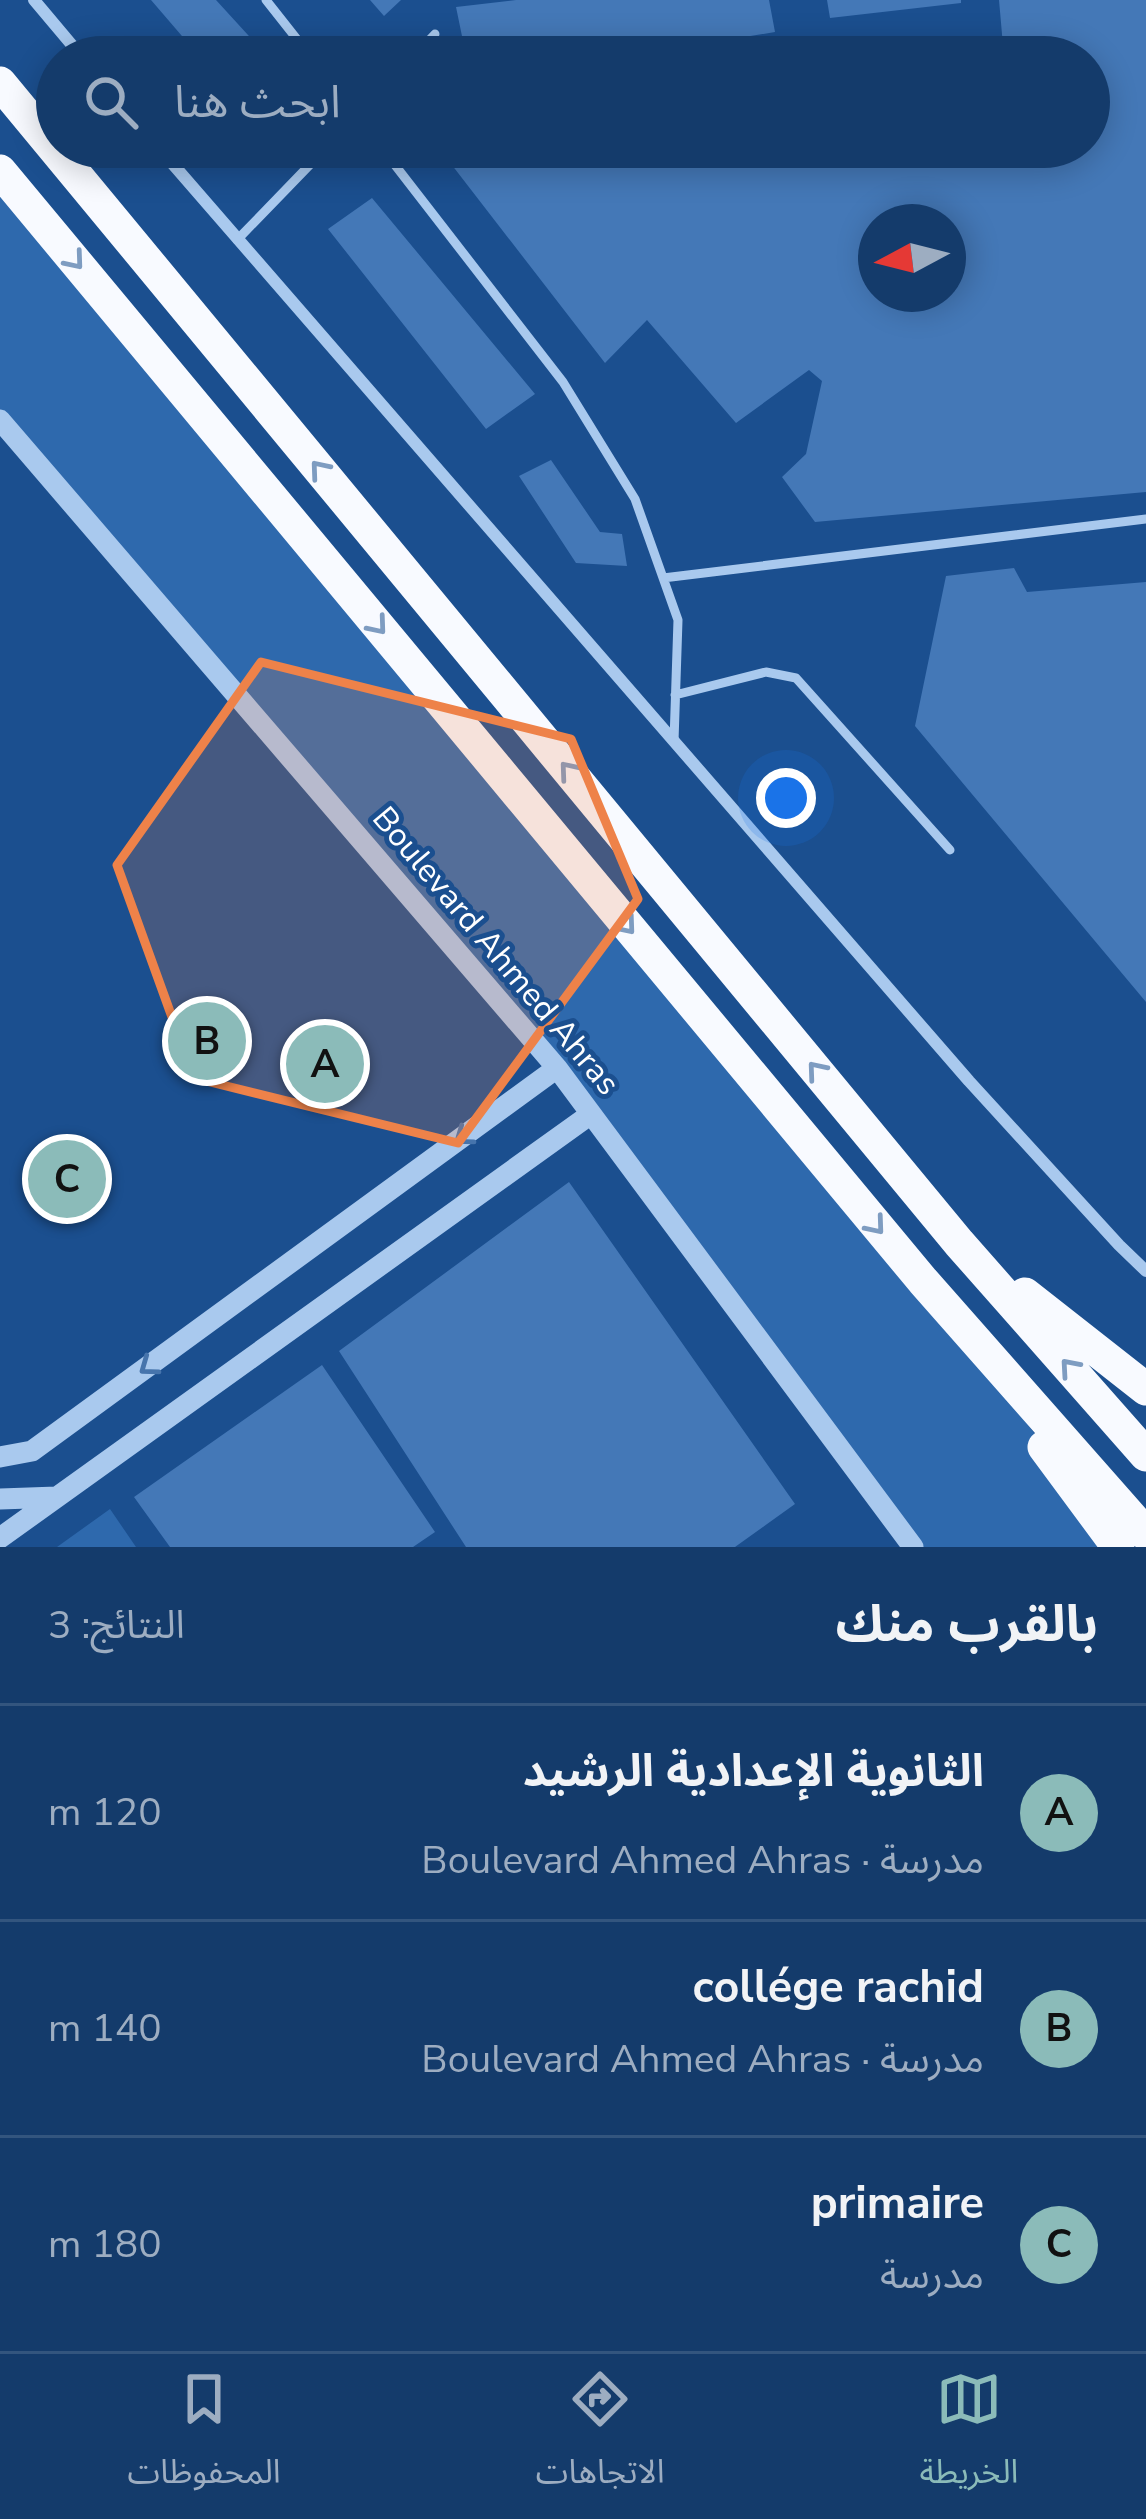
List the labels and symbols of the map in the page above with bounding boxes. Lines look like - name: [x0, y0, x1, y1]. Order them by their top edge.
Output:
- north arrow: [858, 204, 966, 312]
- one-way arrow: [60, 247, 82, 269]
- one-way arrow: [312, 461, 334, 483]
- one-way arrow: [363, 612, 385, 634]
- one-way arrow: [560, 762, 582, 784]
- your location: [756, 768, 816, 828]
- street label: Boulevard Ahmed Ahras: [362, 797, 630, 1105]
- one-way arrow: [613, 912, 634, 934]
- pin: B: [168, 996, 246, 1086]
- pin: A: [286, 1019, 364, 1109]
- one-way arrow: [809, 1062, 831, 1084]
- one-way arrow: [455, 1122, 476, 1144]
- pin: C: [28, 1134, 106, 1224]
- one-way arrow: [862, 1212, 884, 1234]
- one-way arrow: [140, 1352, 161, 1374]
- one-way arrow: [1062, 1360, 1083, 1381]

